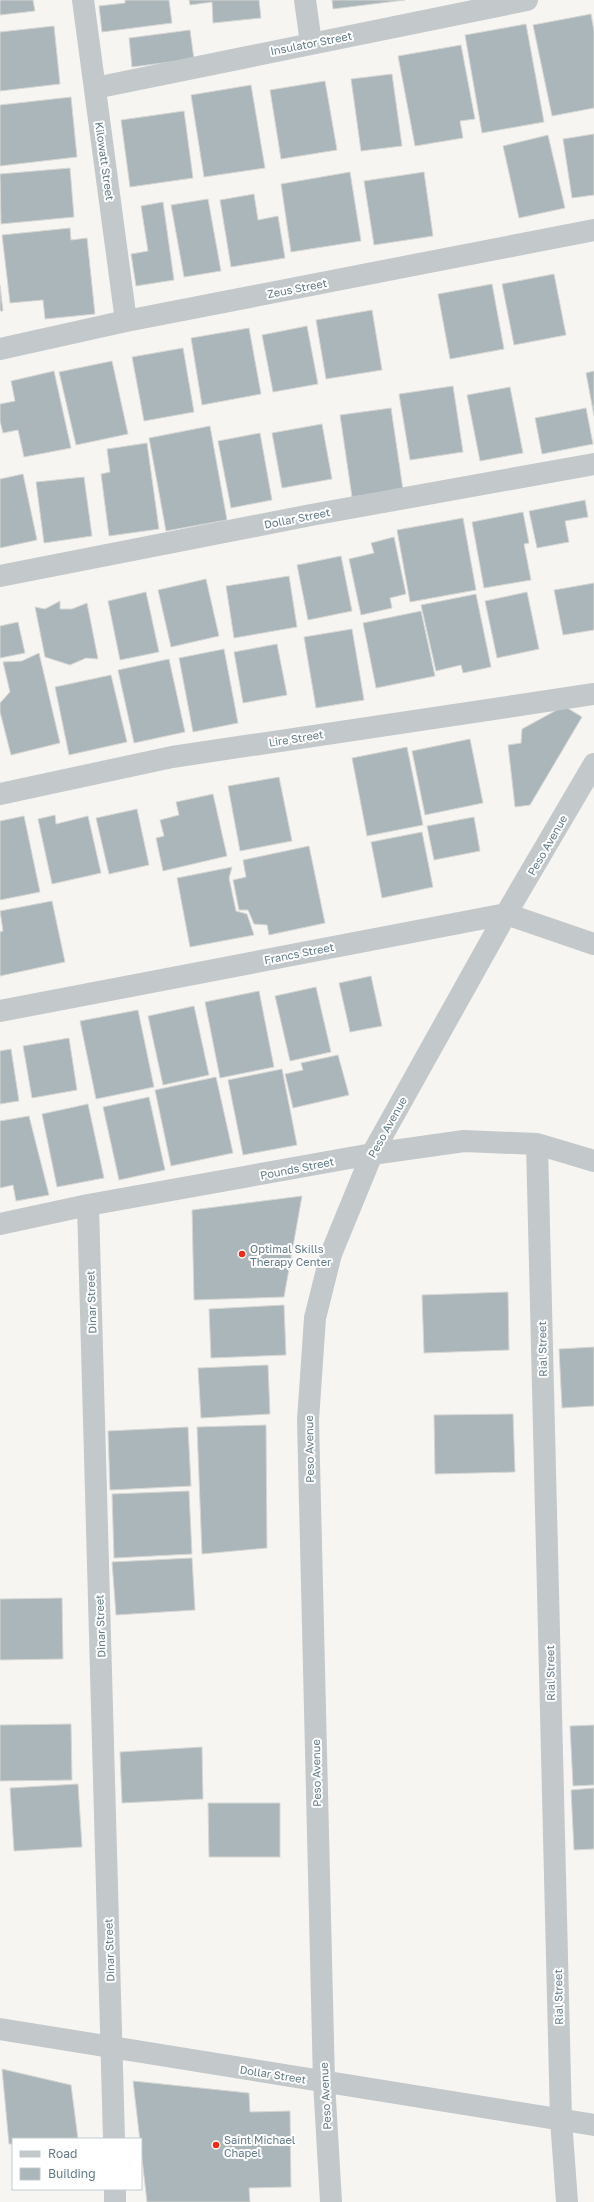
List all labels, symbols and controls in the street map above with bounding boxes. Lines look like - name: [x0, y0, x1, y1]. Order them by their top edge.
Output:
- street label: Insulator Street: [269, 29, 353, 57]
- street label: Kilowatt Street: [93, 121, 117, 201]
- street label: Zeus Street: [266, 276, 328, 300]
- street label: Dollar Street: [263, 505, 331, 531]
- street label: Lire Street: [268, 727, 324, 749]
- street label: Peso Avenue: [524, 813, 570, 877]
- street label: Francs Street: [263, 940, 335, 966]
- street label: Peso Avenue: [365, 1094, 409, 1160]
- street label: Pounds Street: [259, 1154, 335, 1182]
- place label: Optimal Skills Therapy Center: [250, 1242, 332, 1268]
- marker: Optimal Skills Therapy Center: [237, 1249, 247, 1259]
- street label: Dinar Street: [83, 1270, 99, 1334]
- street label: Rial Street: [535, 1321, 549, 1377]
- street label: Peso Avenue: [302, 1415, 316, 1483]
- street label: Dinar Street: [92, 1594, 108, 1658]
- street label: Rial Street: [543, 1645, 557, 1701]
- street label: Peso Avenue: [309, 1739, 323, 1807]
- street label: Dinar Street: [101, 1918, 117, 1982]
- street label: Rial Street: [551, 1969, 565, 2025]
- street label: Dollar Street: [239, 2062, 307, 2086]
- street label: Peso Avenue: [317, 2062, 333, 2130]
- place label: Saint Michael Chapel: [224, 2133, 296, 2159]
- legend: [12, 2138, 142, 2190]
- marker: Saint Michael Chapel: [211, 2140, 221, 2150]
- text: Road: [48, 2146, 77, 2161]
- text: Building: [48, 2166, 96, 2181]

